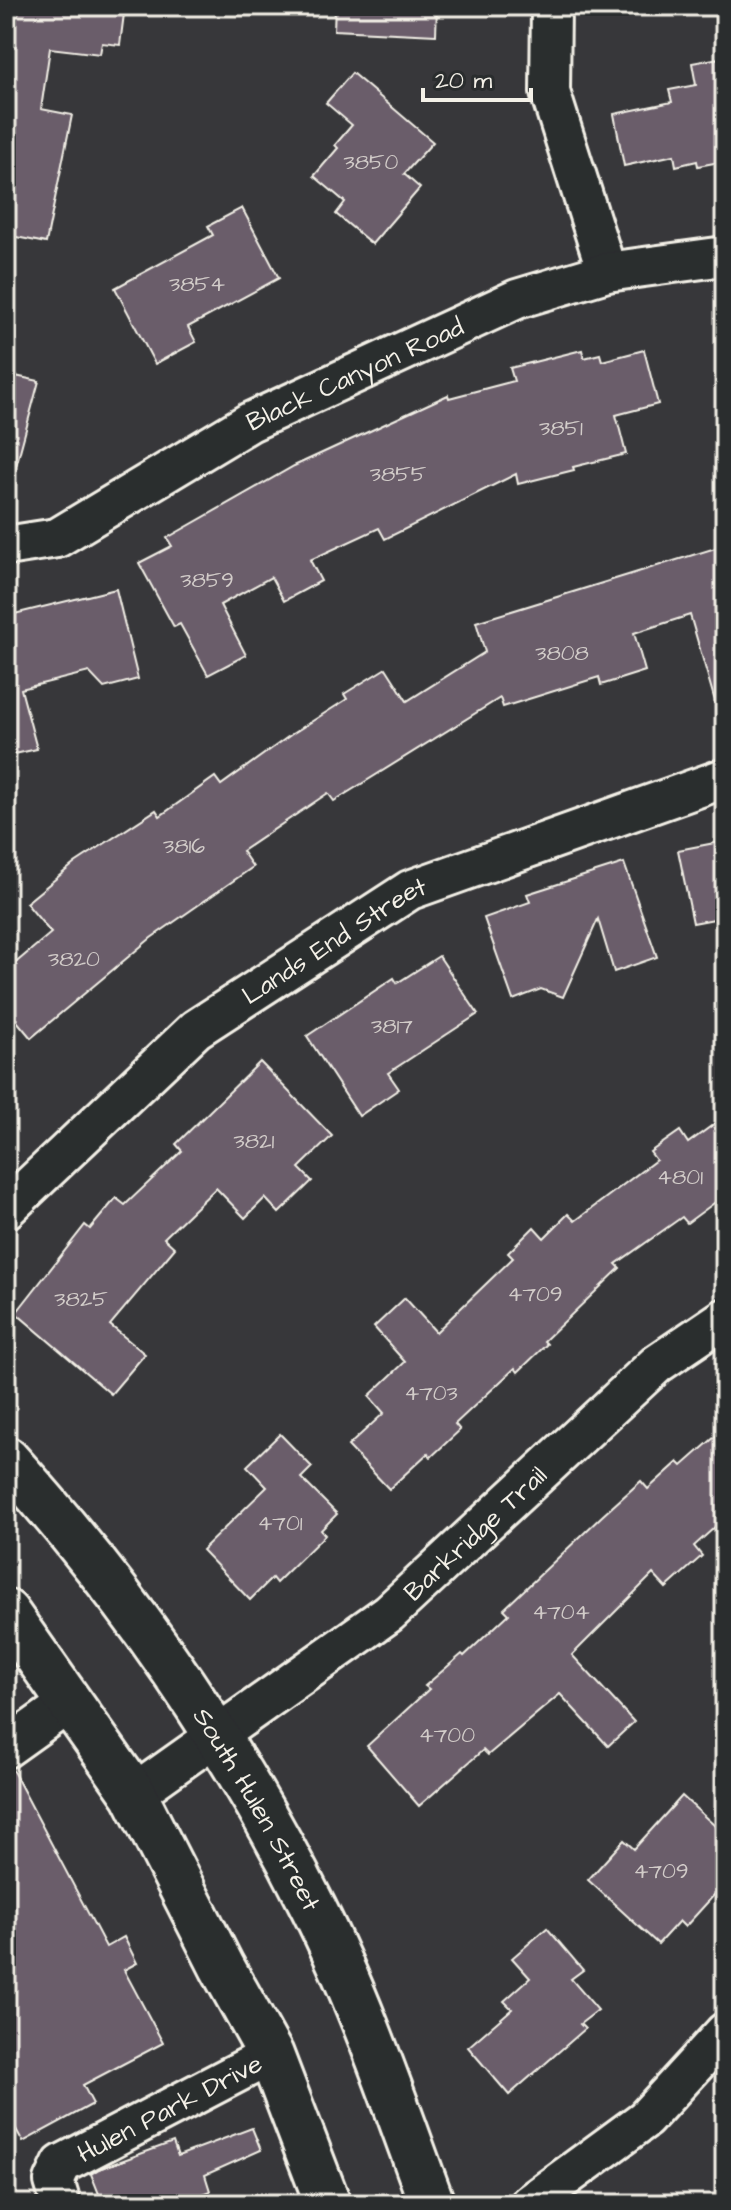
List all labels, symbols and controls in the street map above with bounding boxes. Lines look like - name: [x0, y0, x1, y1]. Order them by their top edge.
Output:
- scale bar: [423, 52, 531, 102]
- text: 20 m: [435, 64, 492, 98]
- house number: 3850: [344, 147, 399, 178]
- house number: 3854: [169, 269, 225, 300]
- street label: Black Canyon Road: [241, 309, 469, 440]
- house number: 3851: [539, 413, 583, 444]
- house number: 3855: [370, 459, 427, 490]
- house number: 3859: [180, 565, 234, 596]
- house number: 3808: [535, 638, 589, 669]
- house number: 3816: [163, 831, 205, 862]
- street label: Lands End Street: [235, 869, 432, 1014]
- house number: 3820: [48, 944, 100, 975]
- house number: 3817: [371, 1011, 413, 1042]
- house number: 3821: [234, 1126, 275, 1157]
- house number: 4801: [657, 1162, 703, 1193]
- house number: 4709: [508, 1279, 562, 1310]
- house number: 3825: [54, 1284, 108, 1315]
- house number: 4703: [404, 1378, 458, 1409]
- street label: Barkridge Trail: [396, 1458, 555, 1610]
- house number: 4701: [257, 1508, 303, 1539]
- house number: 4704: [532, 1597, 590, 1628]
- street label: South Hulen Street: [184, 1701, 329, 1918]
- house number: 4700: [419, 1720, 475, 1751]
- house number: 4709: [634, 1856, 688, 1887]
- street label: Hulen Park Drive: [71, 2046, 269, 2172]

